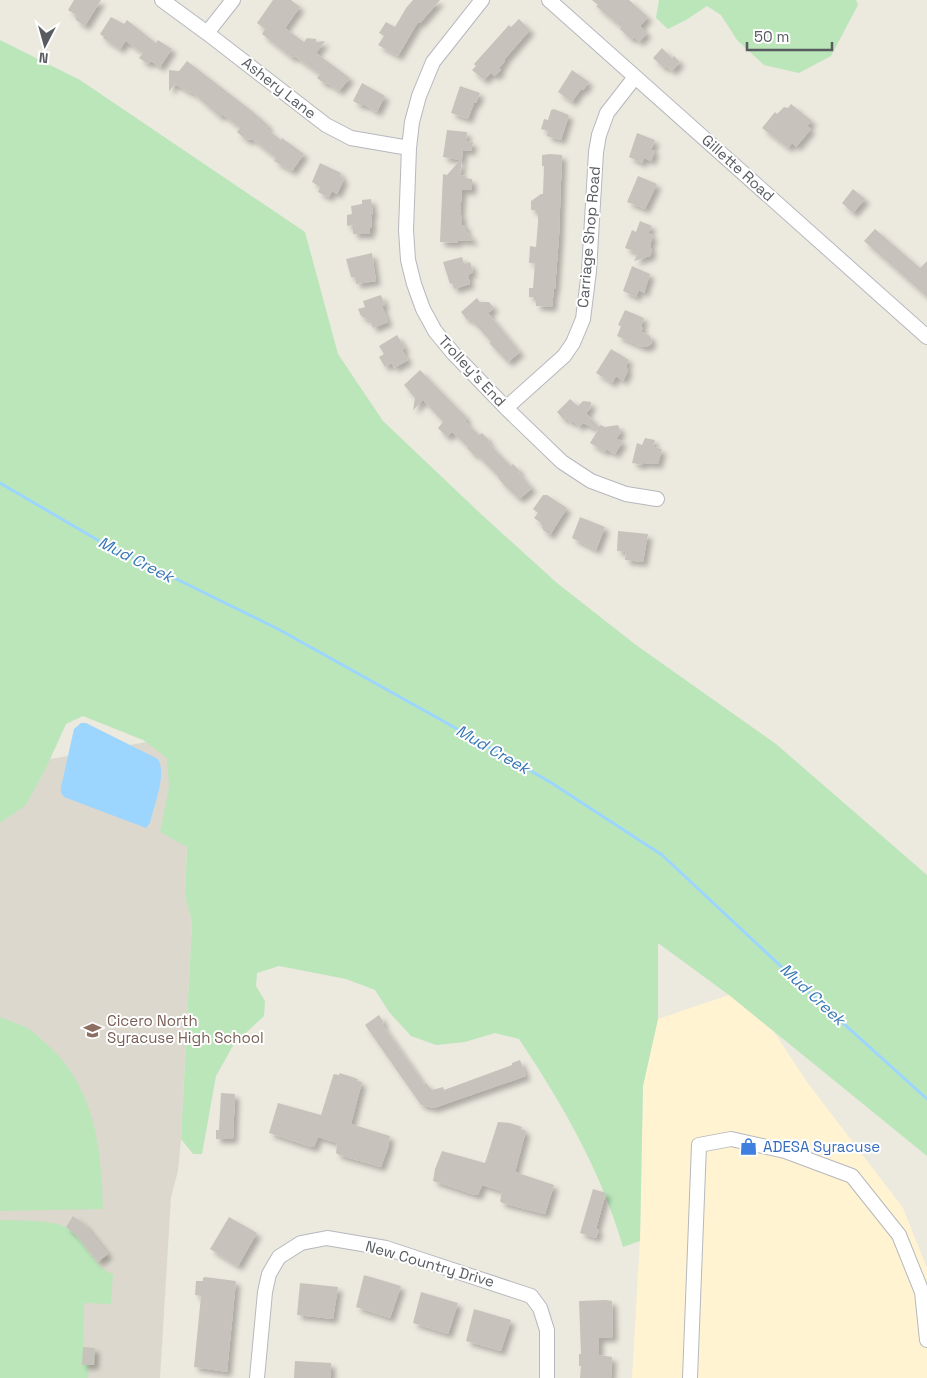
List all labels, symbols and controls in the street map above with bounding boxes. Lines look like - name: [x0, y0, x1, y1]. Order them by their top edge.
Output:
- north arrow: [20, 20, 70, 70]
- scale bar: [747, 20, 832, 52]
- text: 50 m: [754, 27, 789, 46]
- text: N: [38, 48, 49, 67]
- street label: Ashery Lane: [238, 53, 320, 123]
- street label: Gillette Road: [698, 130, 779, 205]
- street label: Carriage Shop Road: [573, 165, 604, 309]
- street label: Trolley's End: [435, 331, 510, 410]
- water label: Mud Creek: [95, 532, 179, 588]
- water label: Mud Creek: [452, 720, 535, 780]
- water label: Mud Creek: [776, 959, 851, 1032]
- place label: Cicero North Syracuse High School: [107, 1011, 264, 1047]
- school or university icon: Cicero North Syracuse High School: [83, 1020, 103, 1040]
- shop icon: ADESA Syracuse: [739, 1137, 759, 1157]
- place label: ADESA Syracuse: [763, 1137, 880, 1156]
- street label: New Country Drive: [364, 1236, 497, 1291]

